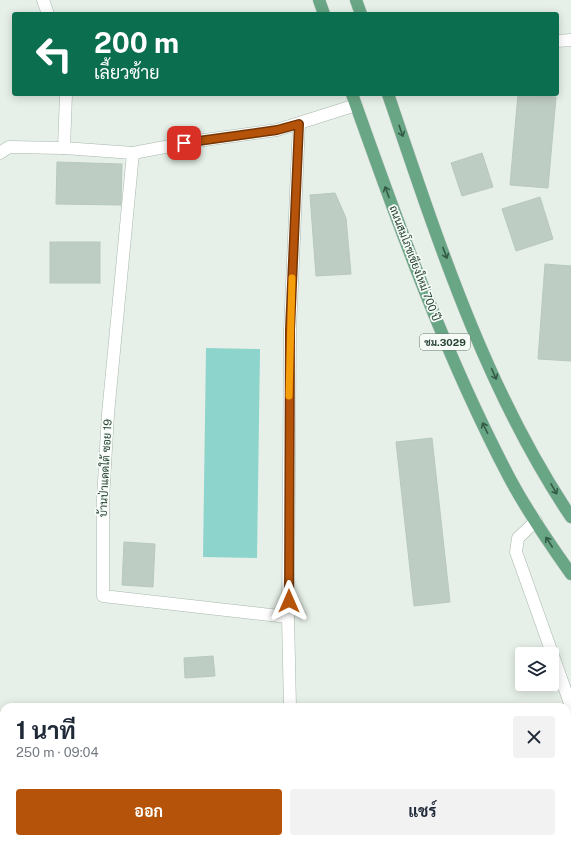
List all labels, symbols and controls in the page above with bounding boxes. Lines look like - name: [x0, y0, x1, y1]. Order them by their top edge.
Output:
- text: 200 m: [94, 26, 179, 59]
- icon: left: [28, 28, 80, 80]
- text: เลี้ยวซ้าย: [94, 62, 160, 83]
- one-way arrow: [398, 124, 405, 137]
- pin: [167, 126, 201, 160]
- icon: arrive: [173, 132, 195, 154]
- one-way arrow: [383, 187, 391, 199]
- street label: ถนนสมโภชเชียงใหม่ 700 ปี: [387, 203, 444, 322]
- one-way arrow: [441, 247, 449, 259]
- road number: ชม.3029: [420, 334, 470, 350]
- one-way arrow: [491, 367, 498, 379]
- street label: บ้านป่าแดดใต้ ซอย 19: [94, 418, 114, 517]
- one-way arrow: [481, 423, 489, 435]
- one-way arrow: [550, 483, 558, 495]
- one-way arrow: [545, 537, 553, 548]
- position arrow: [268, 580, 310, 622]
- map controls: [515, 647, 559, 691]
- button: layers: [515, 647, 559, 691]
- text: 1 นาที: [16, 716, 76, 744]
- button: close: [513, 716, 555, 758]
- text: 250 m · 09:04: [16, 745, 99, 760]
- button: ออก: [16, 789, 282, 835]
- button: แชร์: [290, 789, 555, 835]

